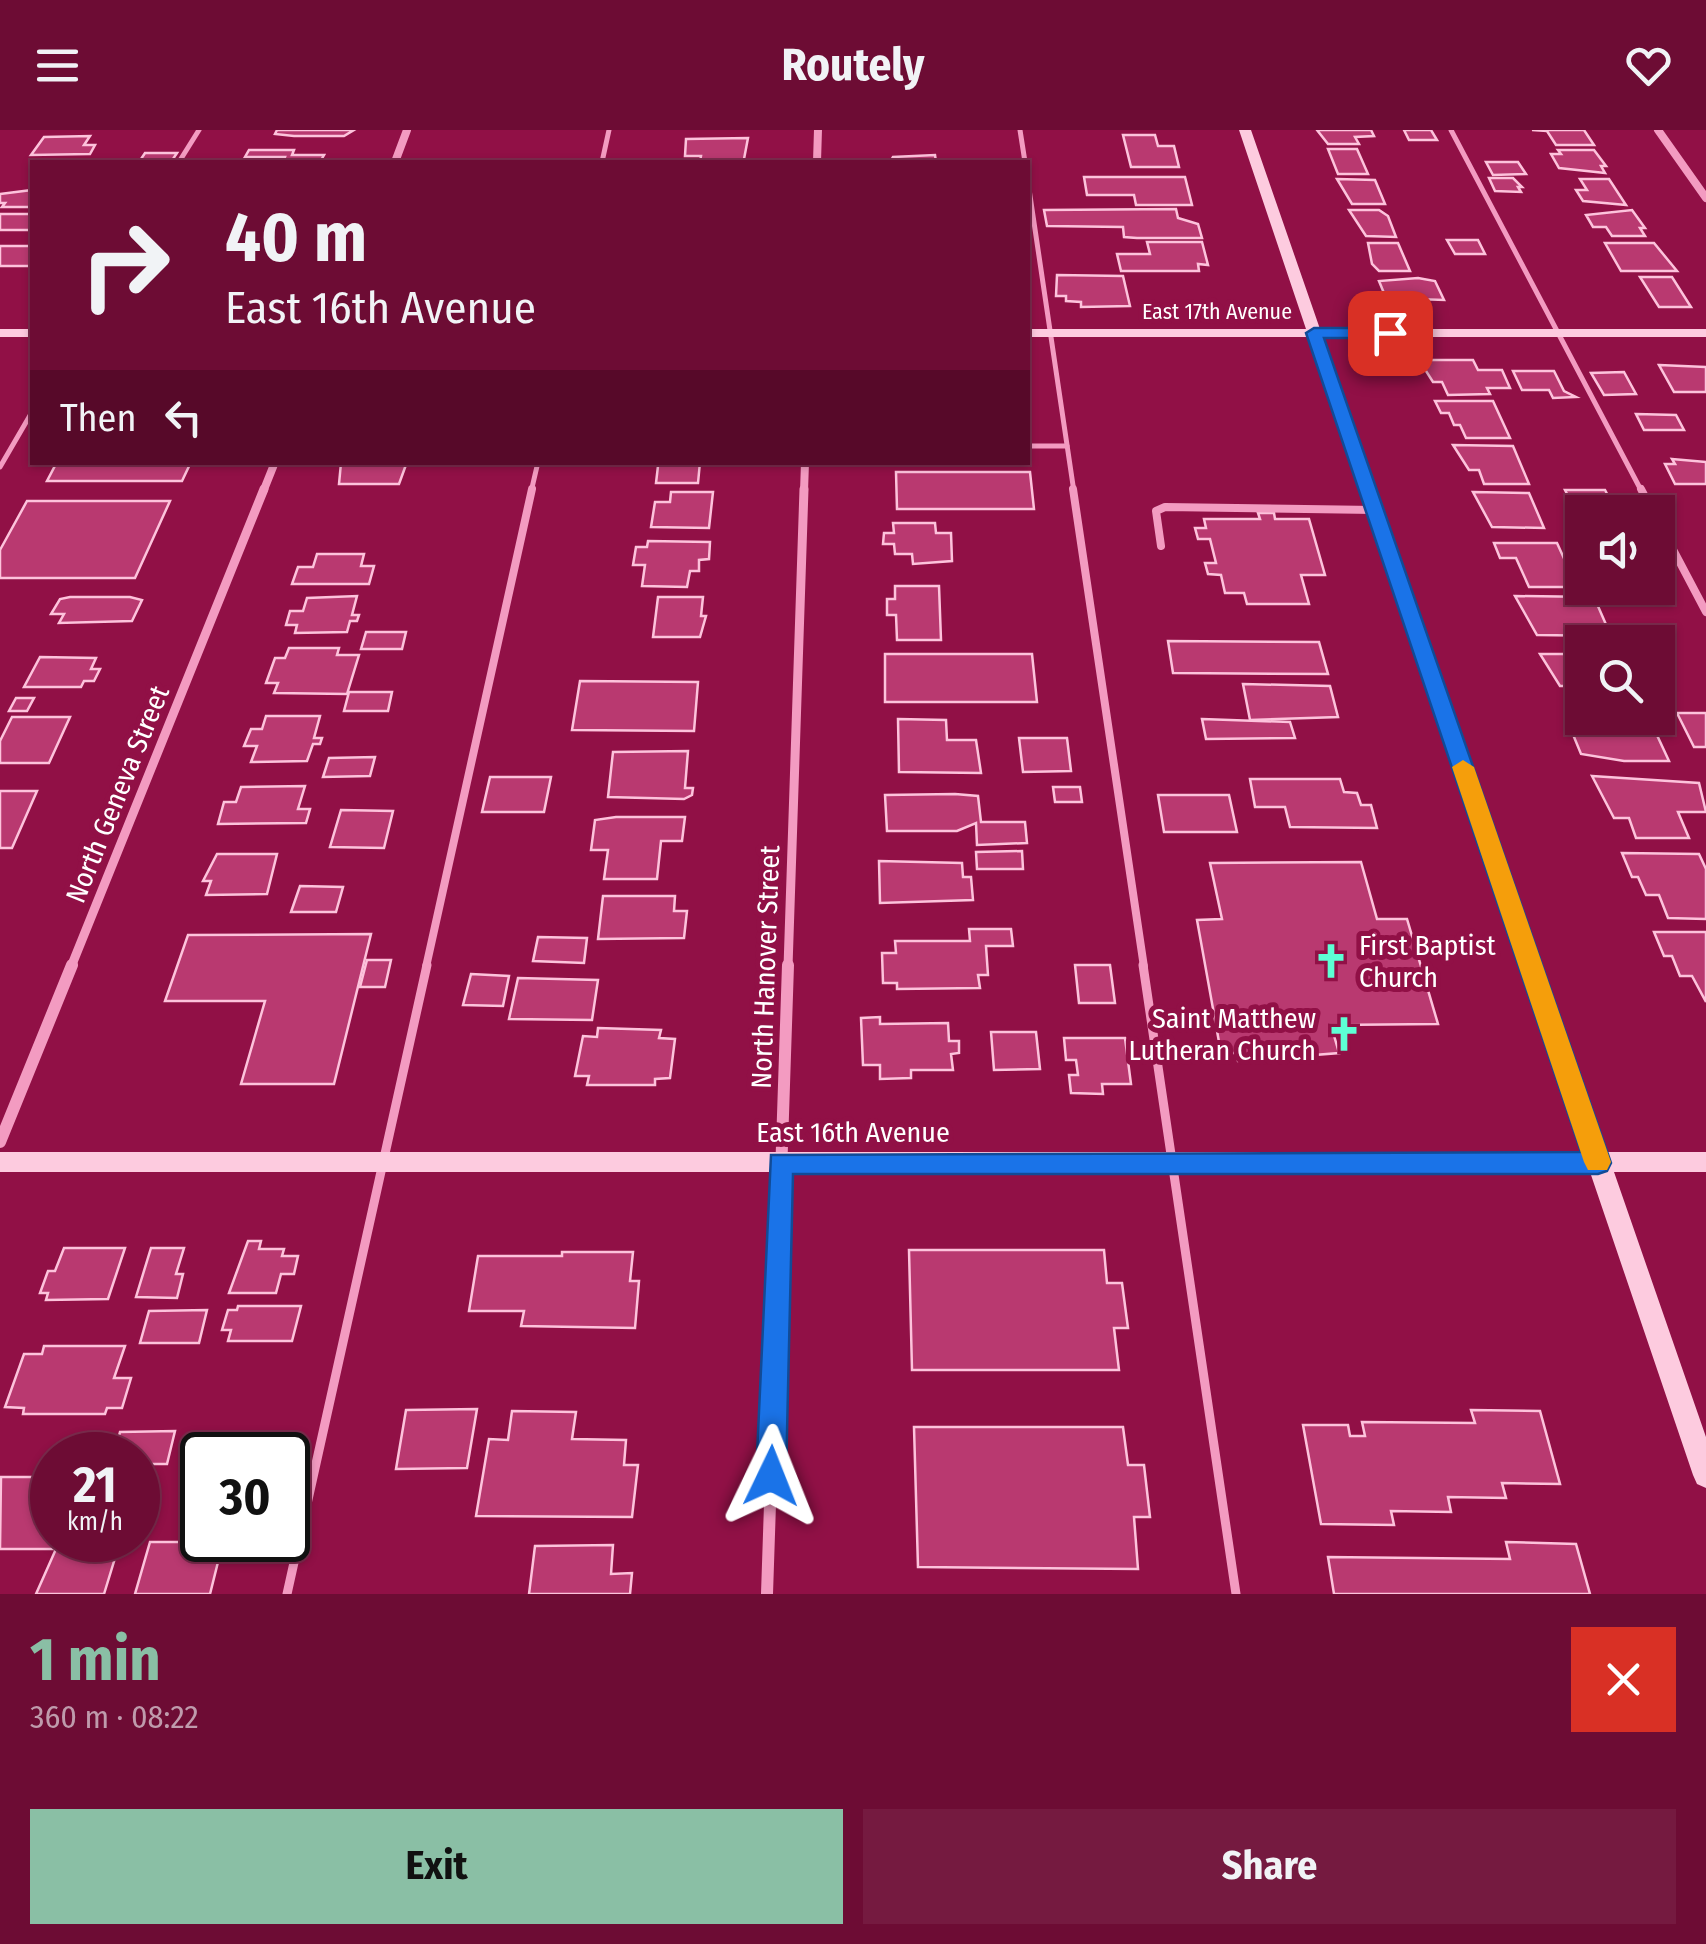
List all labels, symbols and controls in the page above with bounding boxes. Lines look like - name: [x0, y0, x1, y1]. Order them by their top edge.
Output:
- icon: menu: [30, 38, 85, 93]
- text: Routely: [781, 38, 925, 92]
- icon: heart: [1621, 38, 1676, 93]
- text: 40 m: [225, 196, 367, 280]
- icon: right: [60, 200, 190, 330]
- text: East 16th Avenue: [225, 281, 536, 335]
- pin: [1348, 291, 1433, 376]
- street label: East 17th Avenue: [1142, 298, 1292, 325]
- icon: arrive: [1363, 306, 1418, 361]
- icon: left: [156, 390, 211, 445]
- text: Then: [60, 395, 136, 441]
- map controls: [1565, 495, 1675, 735]
- button: sound: [1565, 495, 1675, 605]
- button: search: [1565, 625, 1675, 735]
- street label: North Geneva Street: [59, 680, 176, 908]
- street label: North Hanover Street: [745, 844, 786, 1089]
- place label: First Baptist Church: [1359, 929, 1497, 994]
- church icon: First Baptist Church: [1312, 942, 1350, 980]
- place label: Saint Matthew Lutheran Church: [1129, 1002, 1316, 1067]
- church icon: Saint Matthew Lutheran Church: [1325, 1015, 1363, 1053]
- street label: East 16th Avenue: [756, 1116, 950, 1149]
- position arrow: [719, 1424, 823, 1528]
- speed limit sign: 30: [180, 1432, 310, 1562]
- text: 21: [73, 1455, 117, 1515]
- text: km/h: [67, 1507, 123, 1537]
- text: 1 min: [30, 1624, 161, 1696]
- button: close: [1571, 1627, 1676, 1732]
- text: 360 m · 08:22: [30, 1698, 199, 1736]
- button: Exit: [30, 1809, 843, 1924]
- button: Share: [863, 1809, 1676, 1924]

